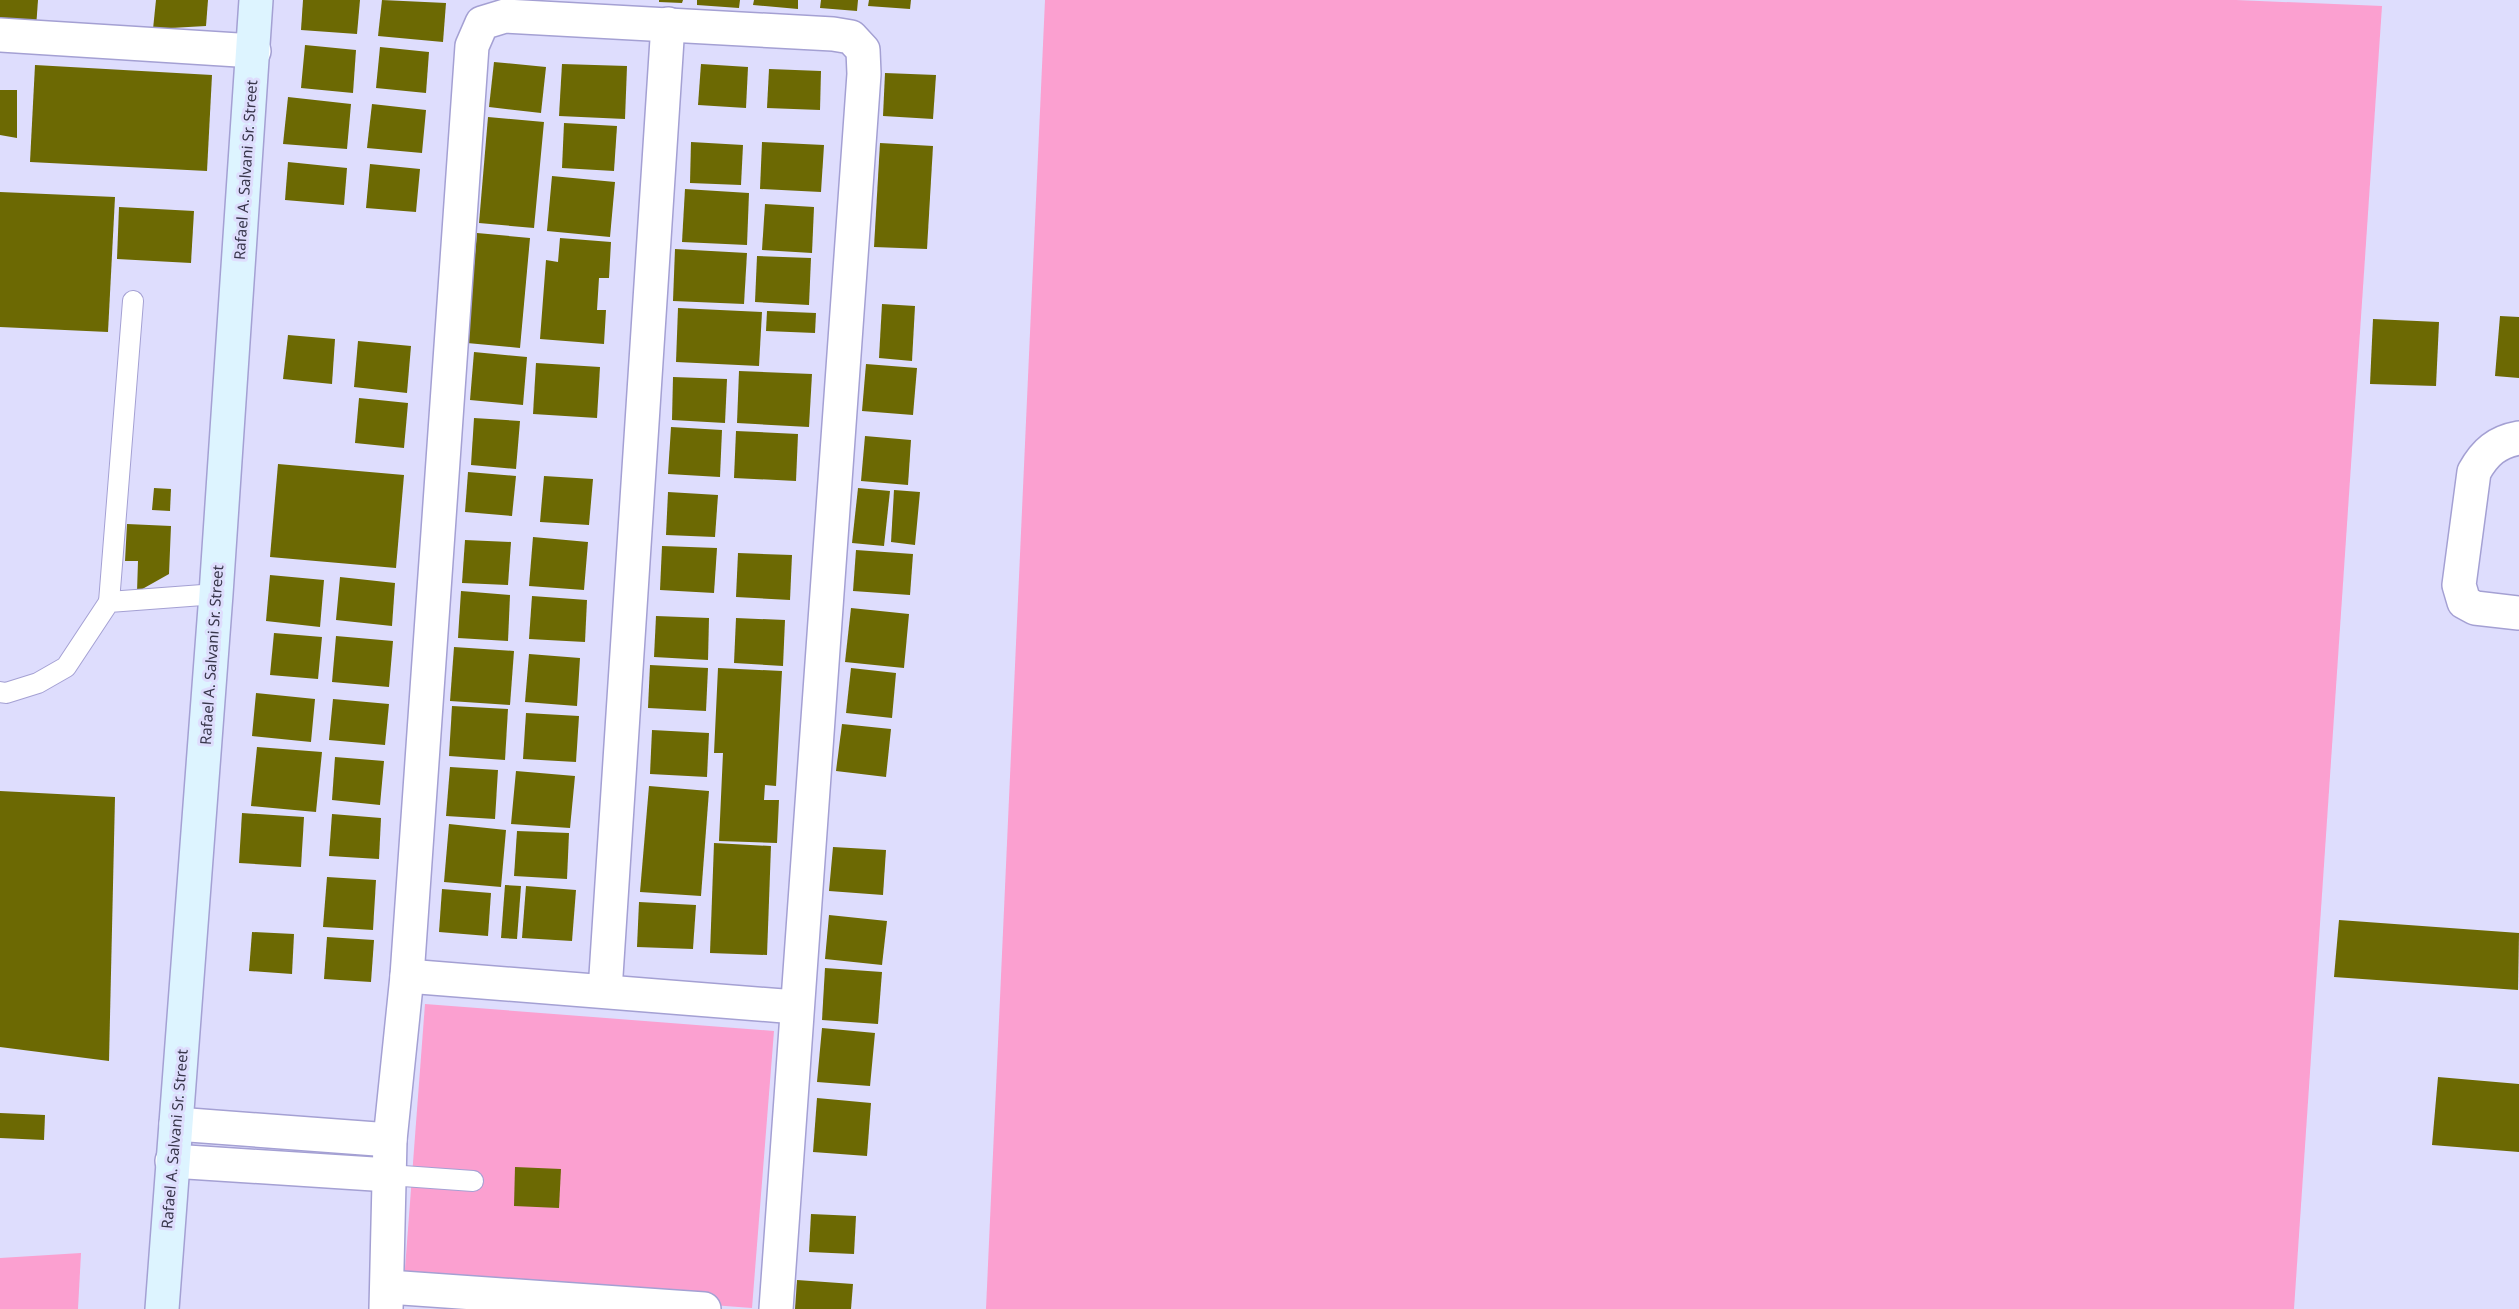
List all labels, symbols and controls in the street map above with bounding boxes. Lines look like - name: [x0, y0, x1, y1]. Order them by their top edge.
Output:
- street label: Rafael A. Salvani Sr. Street: [229, 79, 261, 261]
- street label: Rafael A. Salvani Sr. Street: [195, 564, 227, 746]
- street label: Rafael A. Salvani Sr. Street: [156, 1048, 192, 1230]

